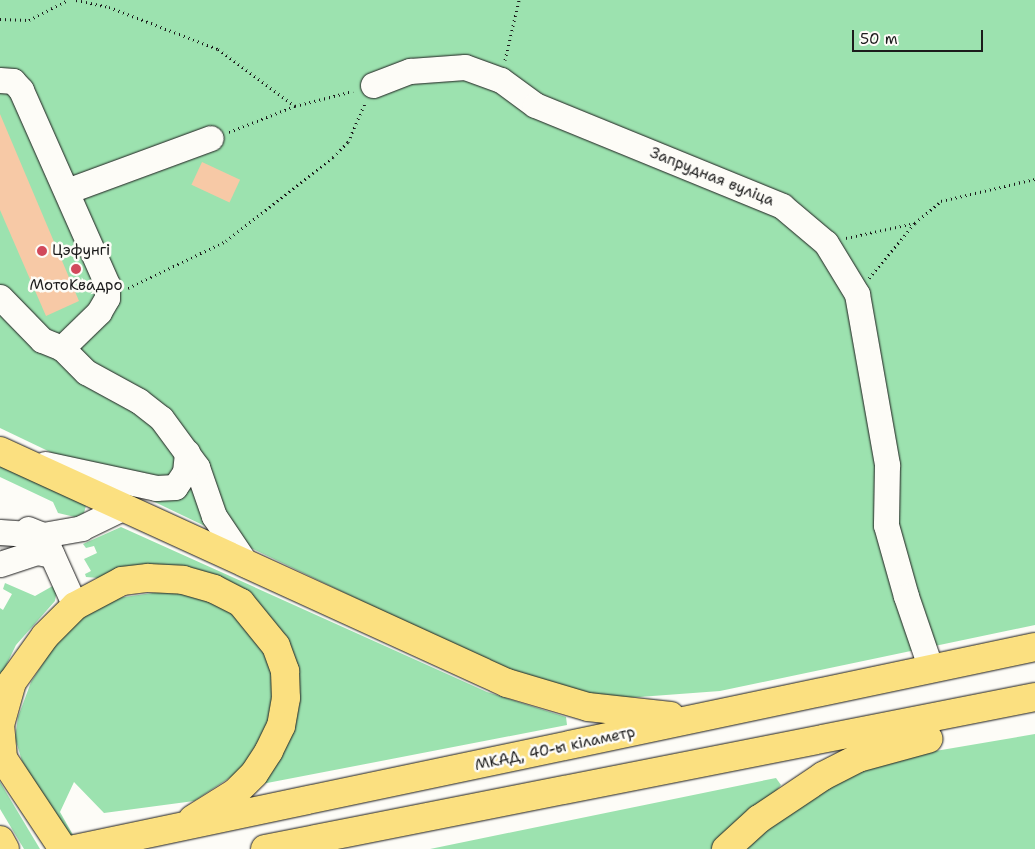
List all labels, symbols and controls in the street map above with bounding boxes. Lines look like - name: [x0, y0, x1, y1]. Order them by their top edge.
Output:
- scale bar: [855, 20, 986, 52]
- text: 50 m: [860, 29, 898, 49]
- street label: Запрудная вуліца: [647, 144, 777, 210]
- place label: Цэфунгі: [52, 242, 110, 260]
- marker: Цэфунгі: [36, 245, 48, 257]
- marker: МотоКвадро: [70, 263, 82, 275]
- place label: МотоКвадро: [29, 277, 123, 295]
- street label: МКАД, 40-ы кіламетр: [473, 723, 637, 775]

